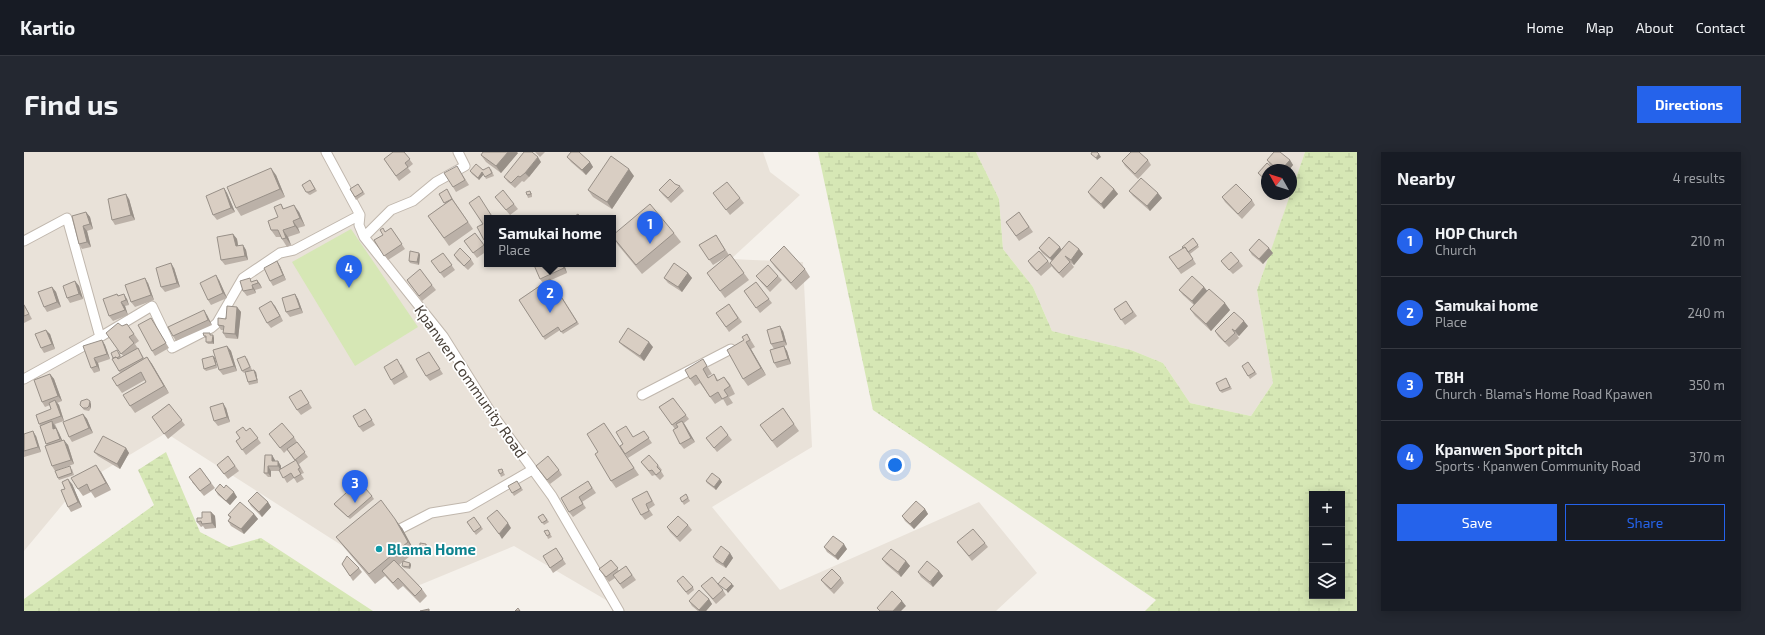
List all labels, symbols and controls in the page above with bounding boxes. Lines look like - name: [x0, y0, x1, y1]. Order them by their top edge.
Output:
- text: Kartio: [20, 16, 75, 39]
- text: Home: [1527, 19, 1564, 36]
- text: Map: [1586, 19, 1614, 36]
- text: About: [1636, 19, 1674, 36]
- text: Contact: [1696, 19, 1745, 36]
- button: Directions: [1637, 86, 1741, 123]
- text: Find us: [24, 87, 118, 121]
- north arrow: [1261, 164, 1297, 200]
- text: Nearby: [1397, 168, 1455, 188]
- text: 4 results: [1673, 170, 1725, 186]
- pin: 1: [637, 211, 663, 244]
- popup: [484, 215, 616, 267]
- text: Samukai home: [498, 224, 602, 242]
- text: HOP Church: [1435, 224, 1518, 242]
- text: 1: [1407, 233, 1413, 249]
- text: 210 m: [1690, 233, 1725, 249]
- text: Place: [498, 242, 530, 258]
- text: Church: [1435, 242, 1476, 258]
- pin: 4: [336, 255, 362, 288]
- pin: 2: [537, 280, 563, 313]
- text: Samukai home: [1435, 296, 1538, 314]
- street label: Kpanwen Community Road: [411, 301, 531, 461]
- text: 2: [1406, 305, 1414, 321]
- text: 240 m: [1688, 305, 1725, 321]
- text: Place: [1435, 314, 1467, 330]
- text: TBH: [1435, 368, 1464, 386]
- text: 3: [1406, 377, 1414, 393]
- text: 350 m: [1689, 377, 1725, 393]
- text: Church · Blama's Home Road Kpawen: [1435, 386, 1653, 402]
- text: Kpanwen Sport pitch: [1435, 440, 1583, 458]
- text: 4: [1406, 449, 1414, 465]
- text: 370 m: [1689, 449, 1725, 465]
- your location: [885, 455, 905, 475]
- text: Sports · Kpanwen Community Road: [1435, 458, 1641, 474]
- pin: 3: [342, 470, 368, 503]
- map controls: [1309, 491, 1345, 599]
- button: +: [1309, 491, 1345, 527]
- button: Save: [1397, 504, 1557, 541]
- button: Share: [1565, 504, 1725, 541]
- button: −: [1309, 527, 1345, 563]
- place label: Blama Home: [387, 540, 476, 558]
- marker: Blama Home: [374, 544, 384, 554]
- button: layers: [1309, 563, 1345, 599]

